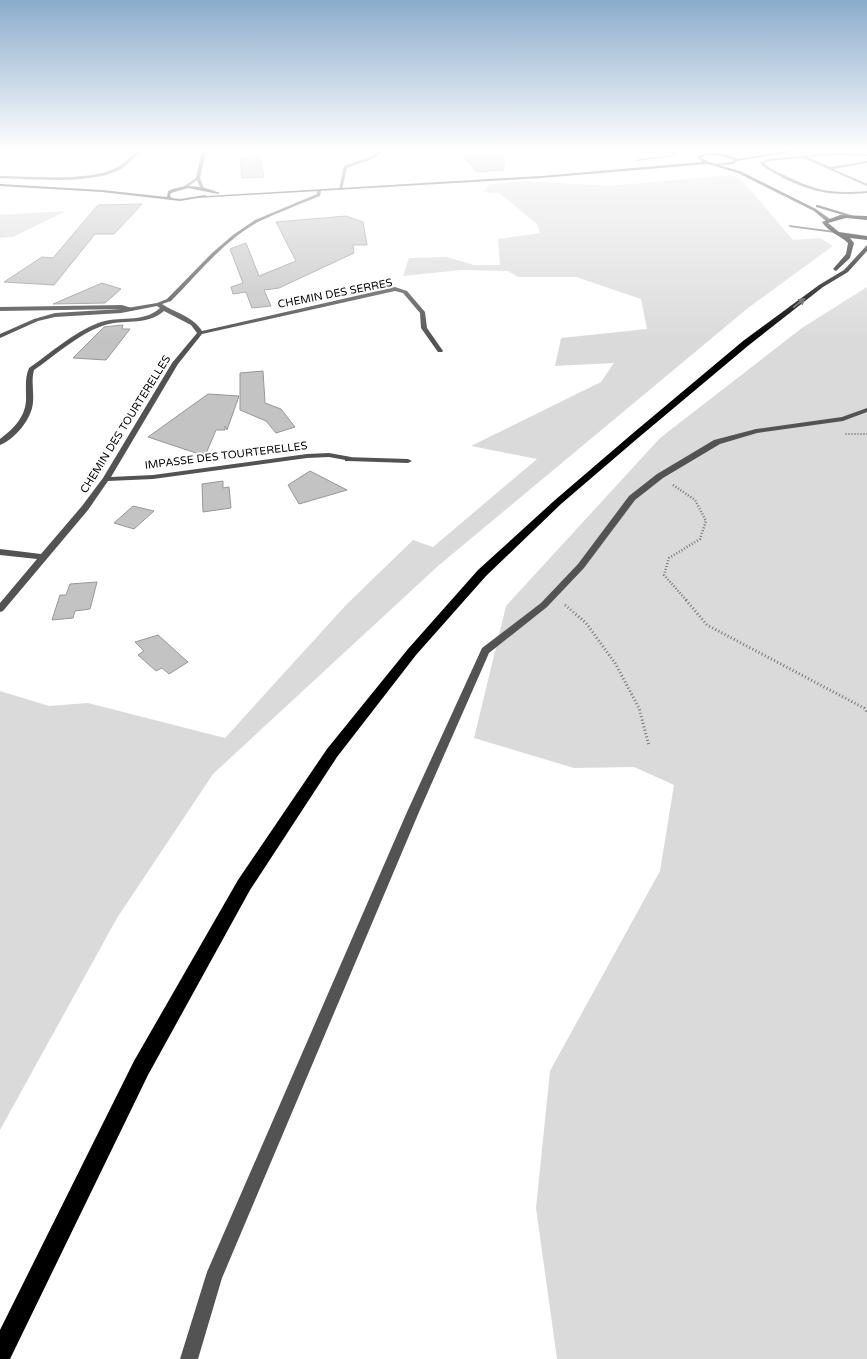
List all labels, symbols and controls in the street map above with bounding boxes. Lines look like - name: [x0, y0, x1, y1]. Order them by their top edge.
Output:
- street label: CHEMIN DES SERRES: [277, 276, 394, 311]
- one-way arrow: [792, 298, 805, 309]
- street label: CHEMIN DES TOURTERELLES: [78, 353, 173, 496]
- street label: IMPASSE DES TOURTERELLES: [144, 439, 308, 472]

